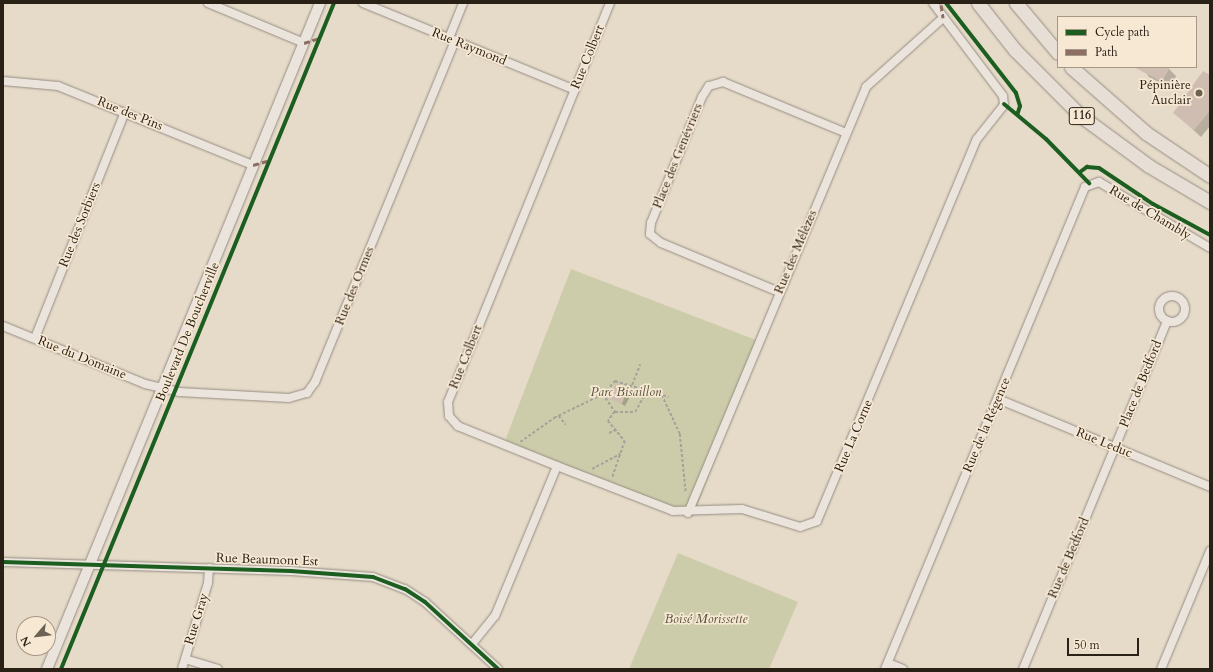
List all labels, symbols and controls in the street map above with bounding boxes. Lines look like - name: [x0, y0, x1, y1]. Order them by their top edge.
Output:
- legend: [1057, 16, 1197, 68]
- street label: Rue Colbert: [568, 23, 608, 91]
- text: Cycle path: [1095, 24, 1150, 40]
- street label: Rue Raymond: [429, 25, 509, 69]
- text: Path: [1095, 44, 1118, 60]
- place label: Pépinière Auclair: [1139, 78, 1191, 109]
- marker: Pépinière Auclair: [1194, 88, 1204, 98]
- street label: Rue des Pins: [95, 94, 165, 134]
- street label: Place des Genévriers: [650, 101, 706, 211]
- road number: 116: [1068, 106, 1096, 126]
- street label: Rue des Sorbiers: [56, 180, 104, 270]
- street label: Rue de Chambly: [1106, 182, 1194, 244]
- street label: Rue des Mélèzes: [771, 208, 821, 296]
- street label: Rue des Ormes: [332, 244, 378, 328]
- street label: Boulevard De Boucherville: [153, 260, 223, 404]
- street label: Rue Colbert: [446, 323, 486, 391]
- street label: Rue du Domaine: [35, 333, 129, 383]
- street label: Place de Bedford: [1116, 338, 1166, 430]
- street label: Rue de la Régence: [960, 375, 1014, 475]
- park label: Parc Bisaillon: [591, 384, 661, 400]
- street label: Rue La Corne: [832, 397, 876, 475]
- street label: Rue Leduc: [1074, 425, 1134, 461]
- street label: Rue de Bedford: [1045, 515, 1093, 601]
- street label: Rue Beaumont Est: [216, 550, 318, 570]
- street label: Rue Gray: [182, 591, 212, 647]
- park label: Boisé Morissette: [665, 611, 747, 627]
- north arrow: [16, 616, 56, 656]
- scale bar: [1069, 630, 1141, 656]
- text: N: [17, 634, 35, 649]
- text: 50 m: [1074, 637, 1100, 653]

